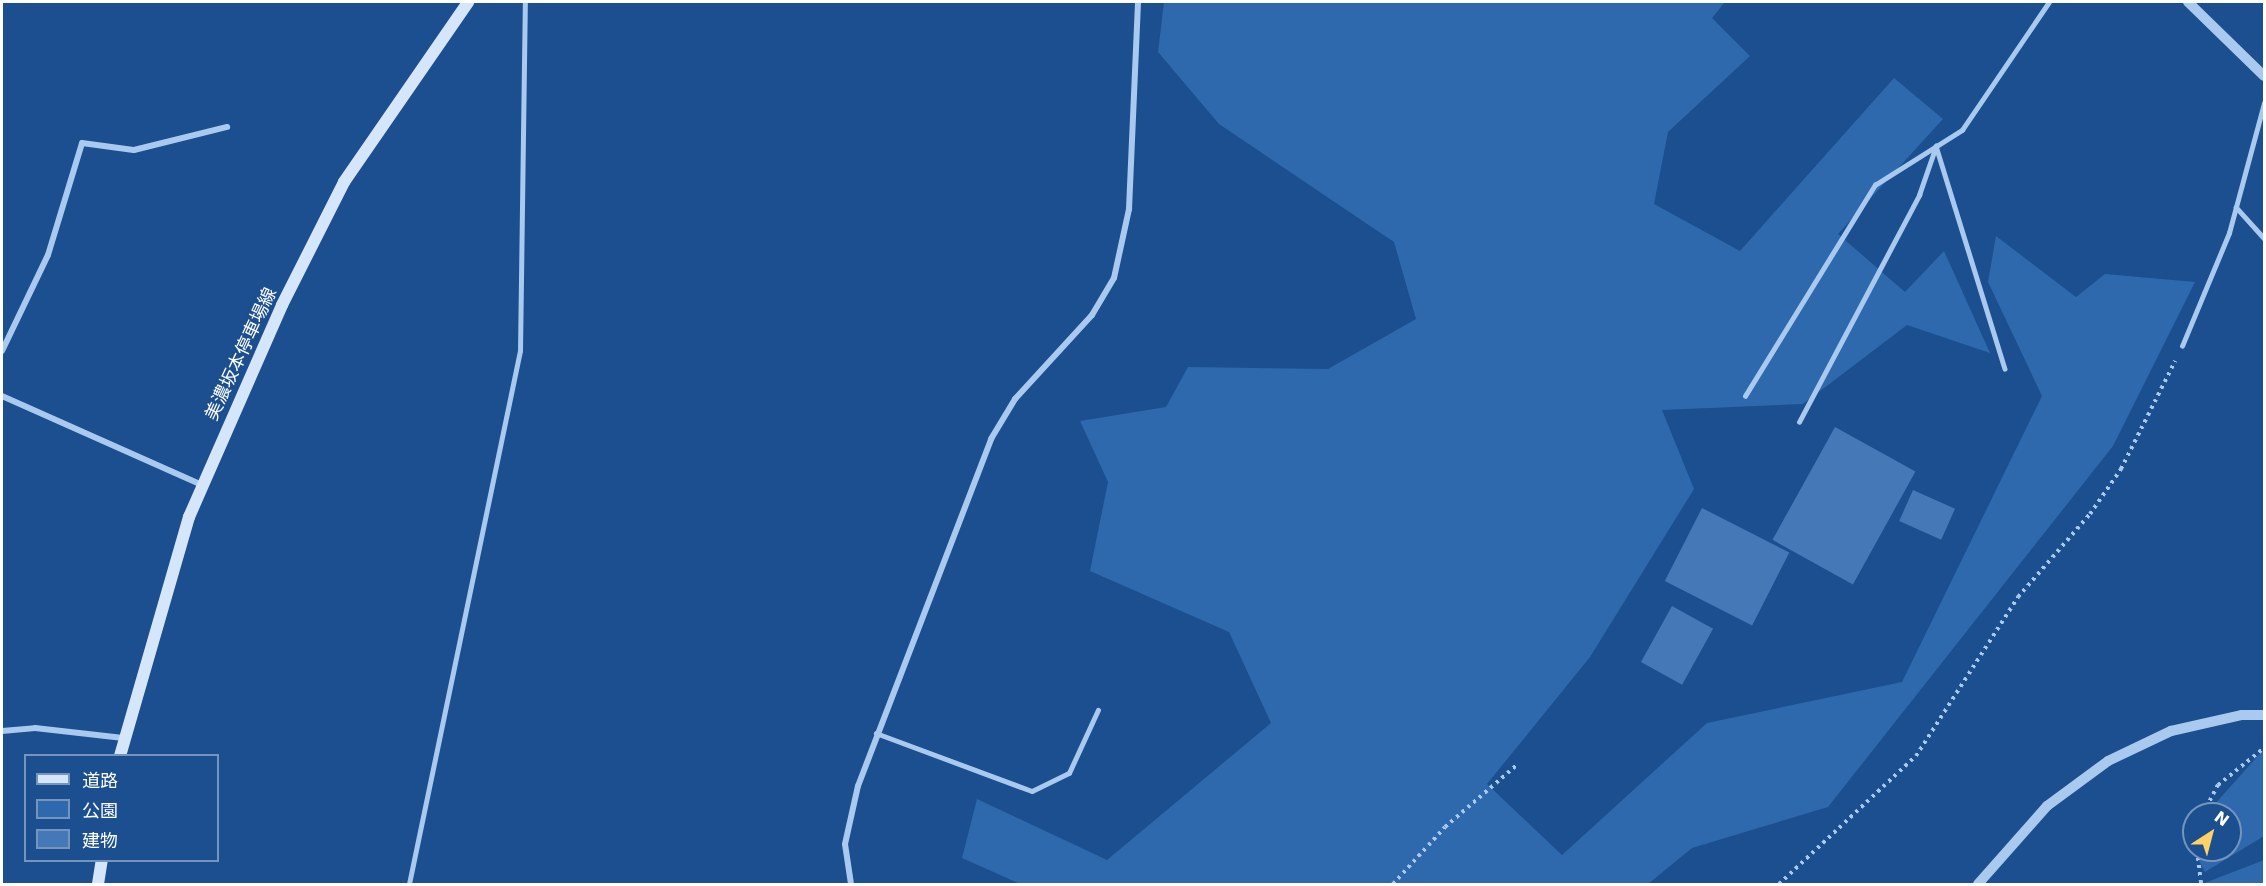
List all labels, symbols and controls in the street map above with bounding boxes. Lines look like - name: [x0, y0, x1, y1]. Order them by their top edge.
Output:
- street label: 美濃坂本停車場線: [201, 284, 281, 424]
- legend: [24, 754, 219, 862]
- text: 道路: [82, 770, 118, 791]
- text: 公園: [82, 800, 118, 821]
- north arrow: [2182, 802, 2242, 862]
- text: N: [2211, 807, 2233, 830]
- text: 建物: [82, 830, 118, 851]

